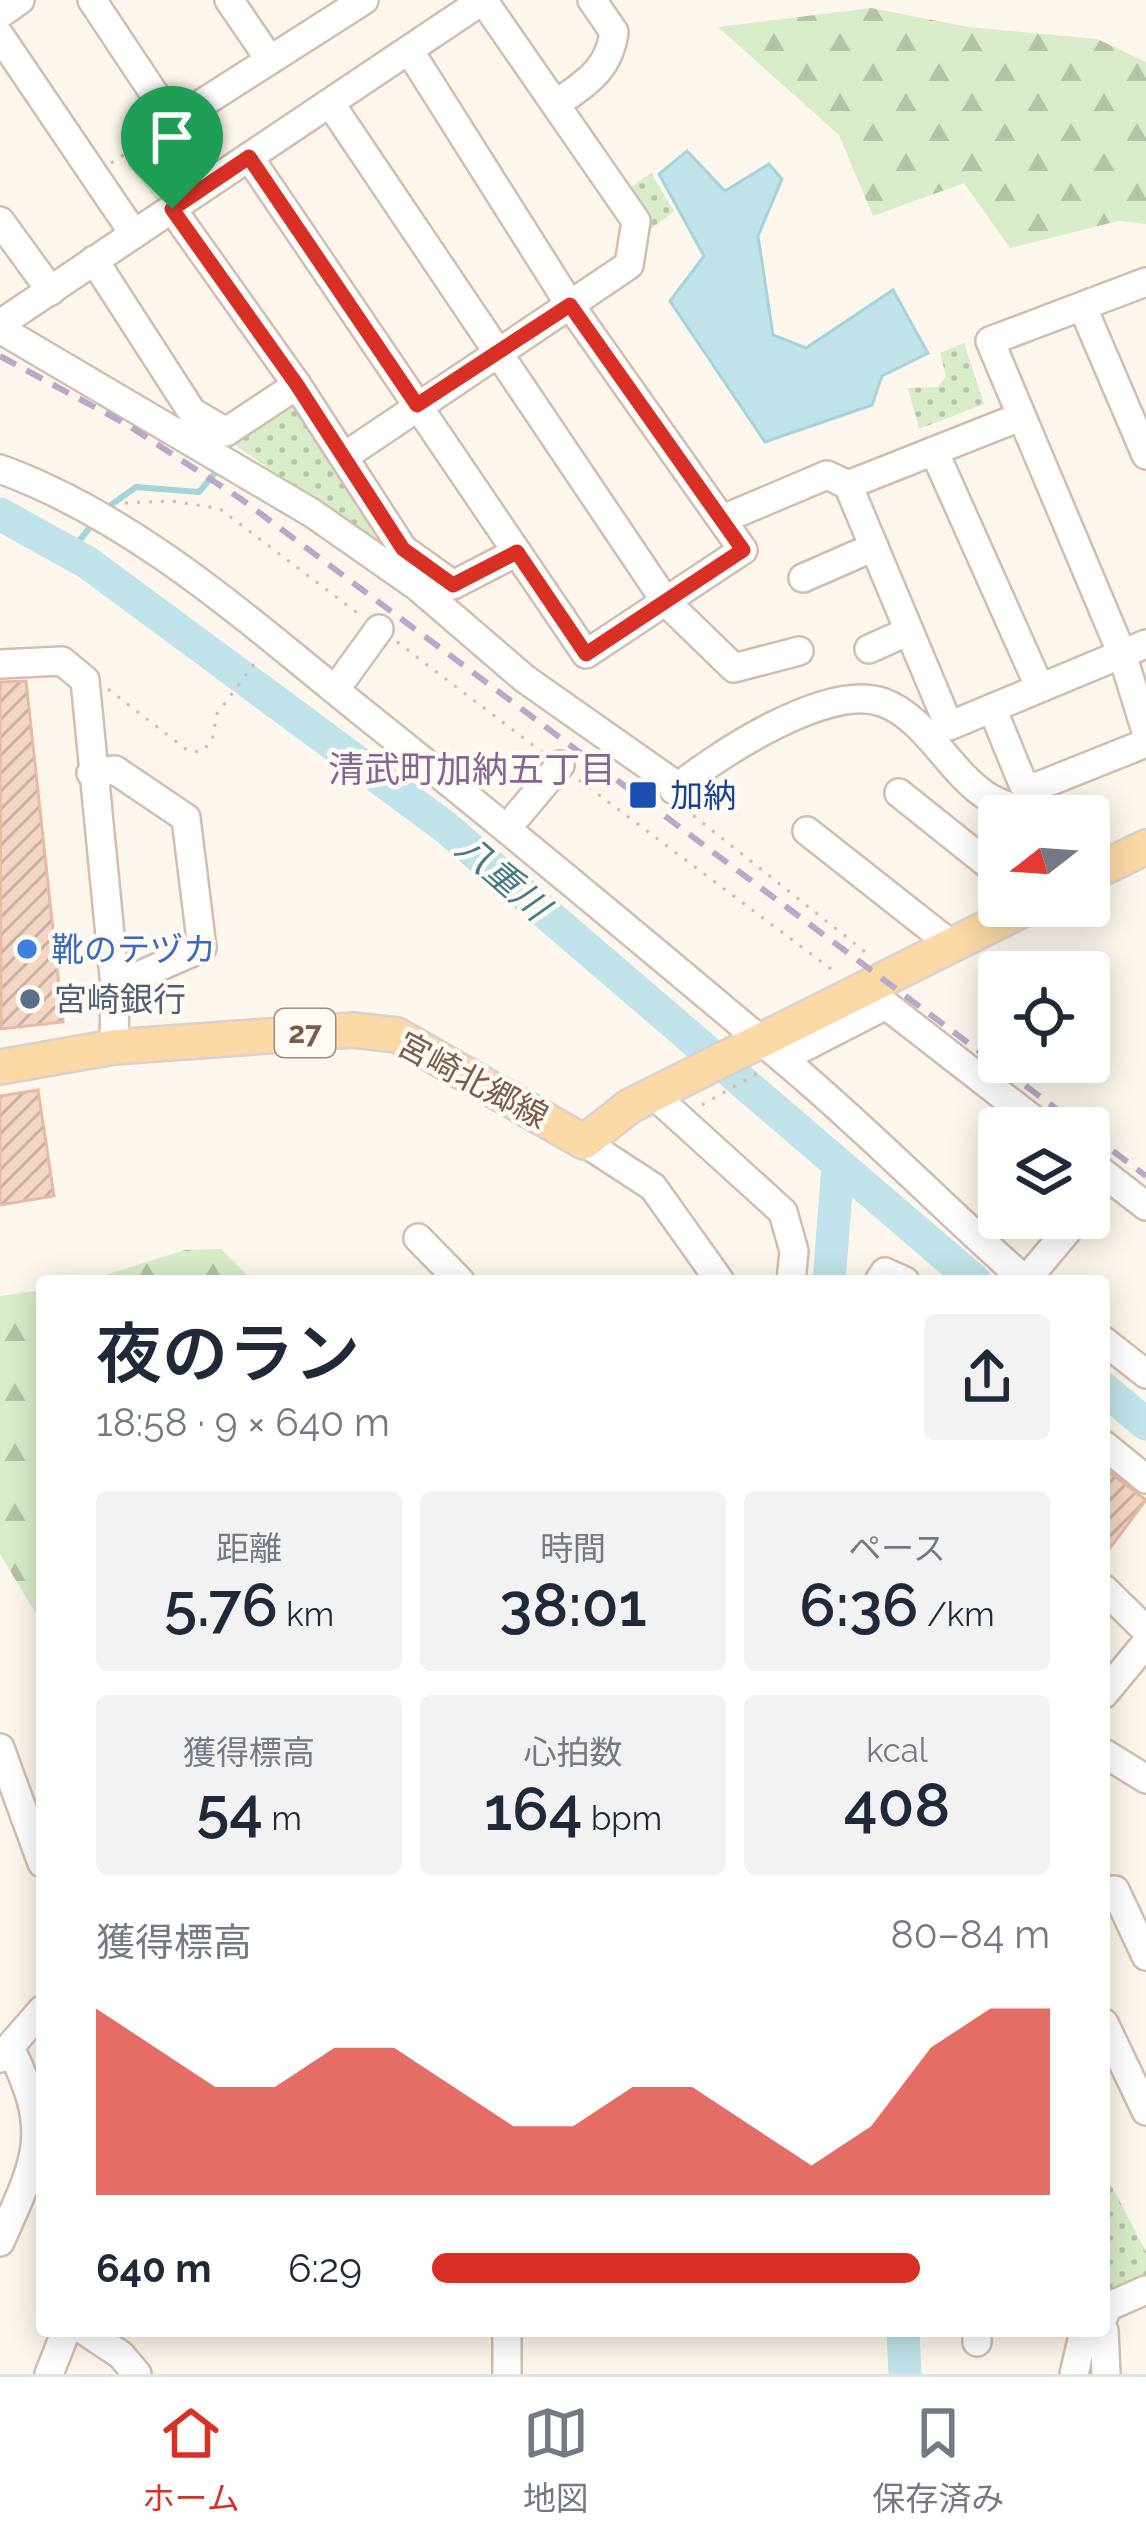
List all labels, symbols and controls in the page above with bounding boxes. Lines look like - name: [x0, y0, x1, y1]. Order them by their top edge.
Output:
- pin: [121, 86, 223, 209]
- icon: arrive: [139, 104, 205, 170]
- district label: 清武町加納五丁目: [328, 748, 616, 790]
- place label: 加納: [670, 776, 736, 815]
- marker: 加納: [627, 779, 659, 811]
- north arrow: [978, 795, 1110, 927]
- map controls: [978, 795, 1110, 1239]
- water label: 八重川: [448, 826, 561, 931]
- place label: 靴のテヅカ: [51, 930, 216, 969]
- marker: 靴のテヅカ: [14, 936, 40, 962]
- button: locate: [978, 951, 1110, 1083]
- place label: 宮崎銀行: [54, 980, 186, 1019]
- marker: 宮崎銀行: [17, 986, 43, 1012]
- road number: 27: [275, 1009, 335, 1057]
- street label: 宮崎北郷線: [391, 1024, 555, 1136]
- button: layers: [978, 1107, 1110, 1239]
- button: share: [924, 1314, 1050, 1440]
- text: 夜のラン: [96, 1315, 360, 1392]
- text: 18:58 · 9 × 640 m: [96, 1399, 390, 1445]
- text: 距離: [216, 1529, 282, 1568]
- text: 時間: [540, 1529, 606, 1568]
- text: ペース: [848, 1529, 946, 1568]
- text: 5.76: [164, 1570, 278, 1640]
- text: 38:01: [499, 1570, 647, 1640]
- text: 6:36: [799, 1570, 919, 1640]
- text: km: [278, 1595, 334, 1634]
- text: /km: [919, 1595, 995, 1634]
- text: kcal: [866, 1731, 928, 1770]
- text: 獲得標高: [183, 1733, 315, 1772]
- text: 心拍数: [524, 1733, 623, 1772]
- text: 408: [844, 1770, 950, 1840]
- text: 54: [196, 1774, 263, 1844]
- text: 164: [484, 1774, 583, 1844]
- text: m: [263, 1799, 302, 1838]
- text: bpm: [583, 1799, 662, 1838]
- text: 80–84 m: [891, 1911, 1050, 1957]
- text: 獲得標高: [96, 1919, 252, 1965]
- text: 640 m: [96, 2245, 212, 2291]
- text: 6:29: [288, 2245, 362, 2291]
- tab: ホーム: [142, 2400, 240, 2520]
- tab: 地図: [523, 2400, 589, 2520]
- tab: 保存済み: [872, 2400, 1004, 2520]

